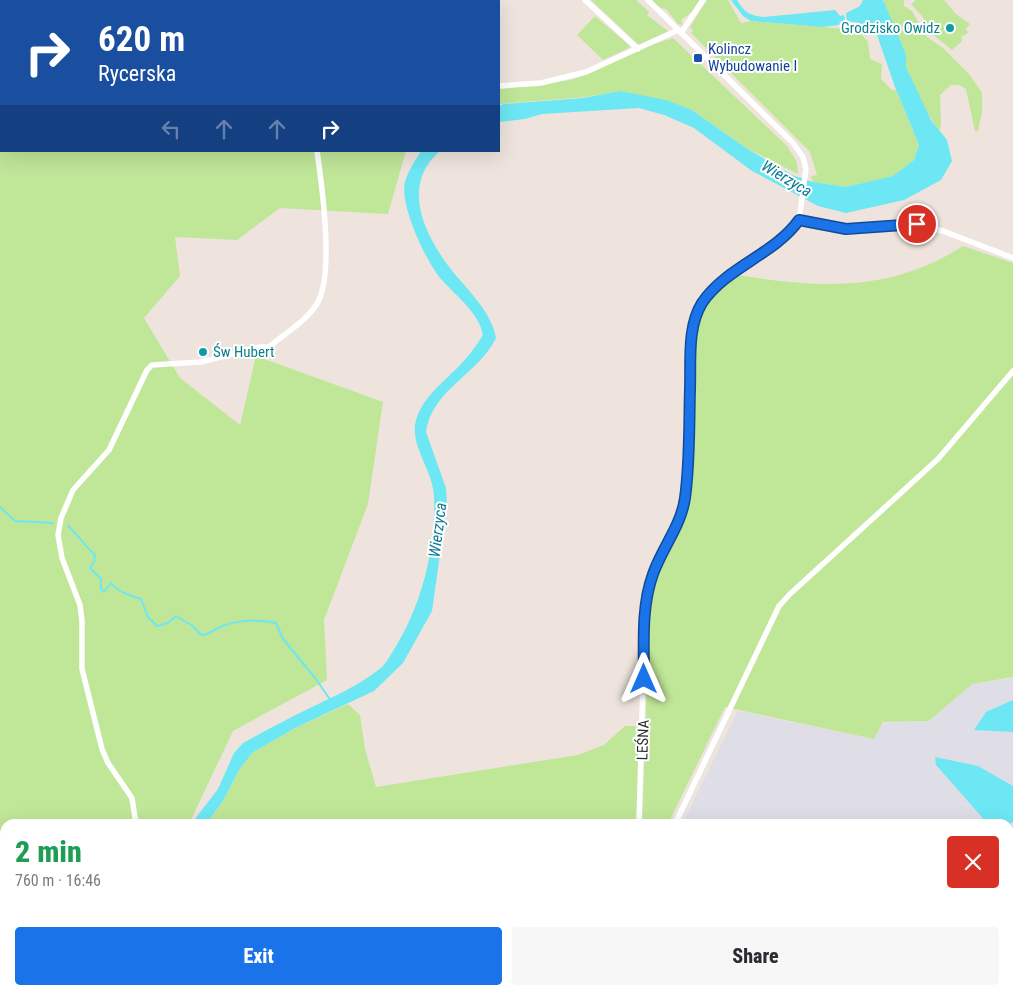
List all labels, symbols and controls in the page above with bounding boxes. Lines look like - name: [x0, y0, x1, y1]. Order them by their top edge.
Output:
- text: 620 m: [98, 19, 185, 60]
- place label: Grodzisko Owidz: [841, 19, 940, 37]
- icon: right: [15, 20, 80, 85]
- marker: Grodzisko Owidz: [944, 22, 956, 34]
- place label: Kolincz Wybudowanie I: [708, 40, 797, 75]
- marker: Kolincz Wybudowanie I: [692, 52, 704, 64]
- text: Rycerska: [98, 61, 176, 86]
- icon: left: [157, 115, 185, 143]
- icon: ahead: [210, 115, 238, 143]
- icon: ahead: [263, 115, 291, 143]
- icon: right: [316, 115, 344, 143]
- water label: Wierzyca: [758, 156, 815, 201]
- pin: [896, 203, 938, 245]
- icon: arrive: [903, 210, 931, 238]
- place label: Św Hubert: [213, 343, 274, 361]
- marker: Św Hubert: [197, 346, 209, 358]
- water label: Wierzyca: [425, 502, 450, 559]
- position arrow: [617, 652, 669, 704]
- street label: LEŚNA: [633, 719, 653, 761]
- text: 2 min: [15, 834, 82, 869]
- button: close: [947, 836, 999, 888]
- text: 760 m · 16:46: [15, 871, 101, 890]
- button: Exit: [15, 927, 502, 985]
- button: Share: [512, 927, 999, 985]

